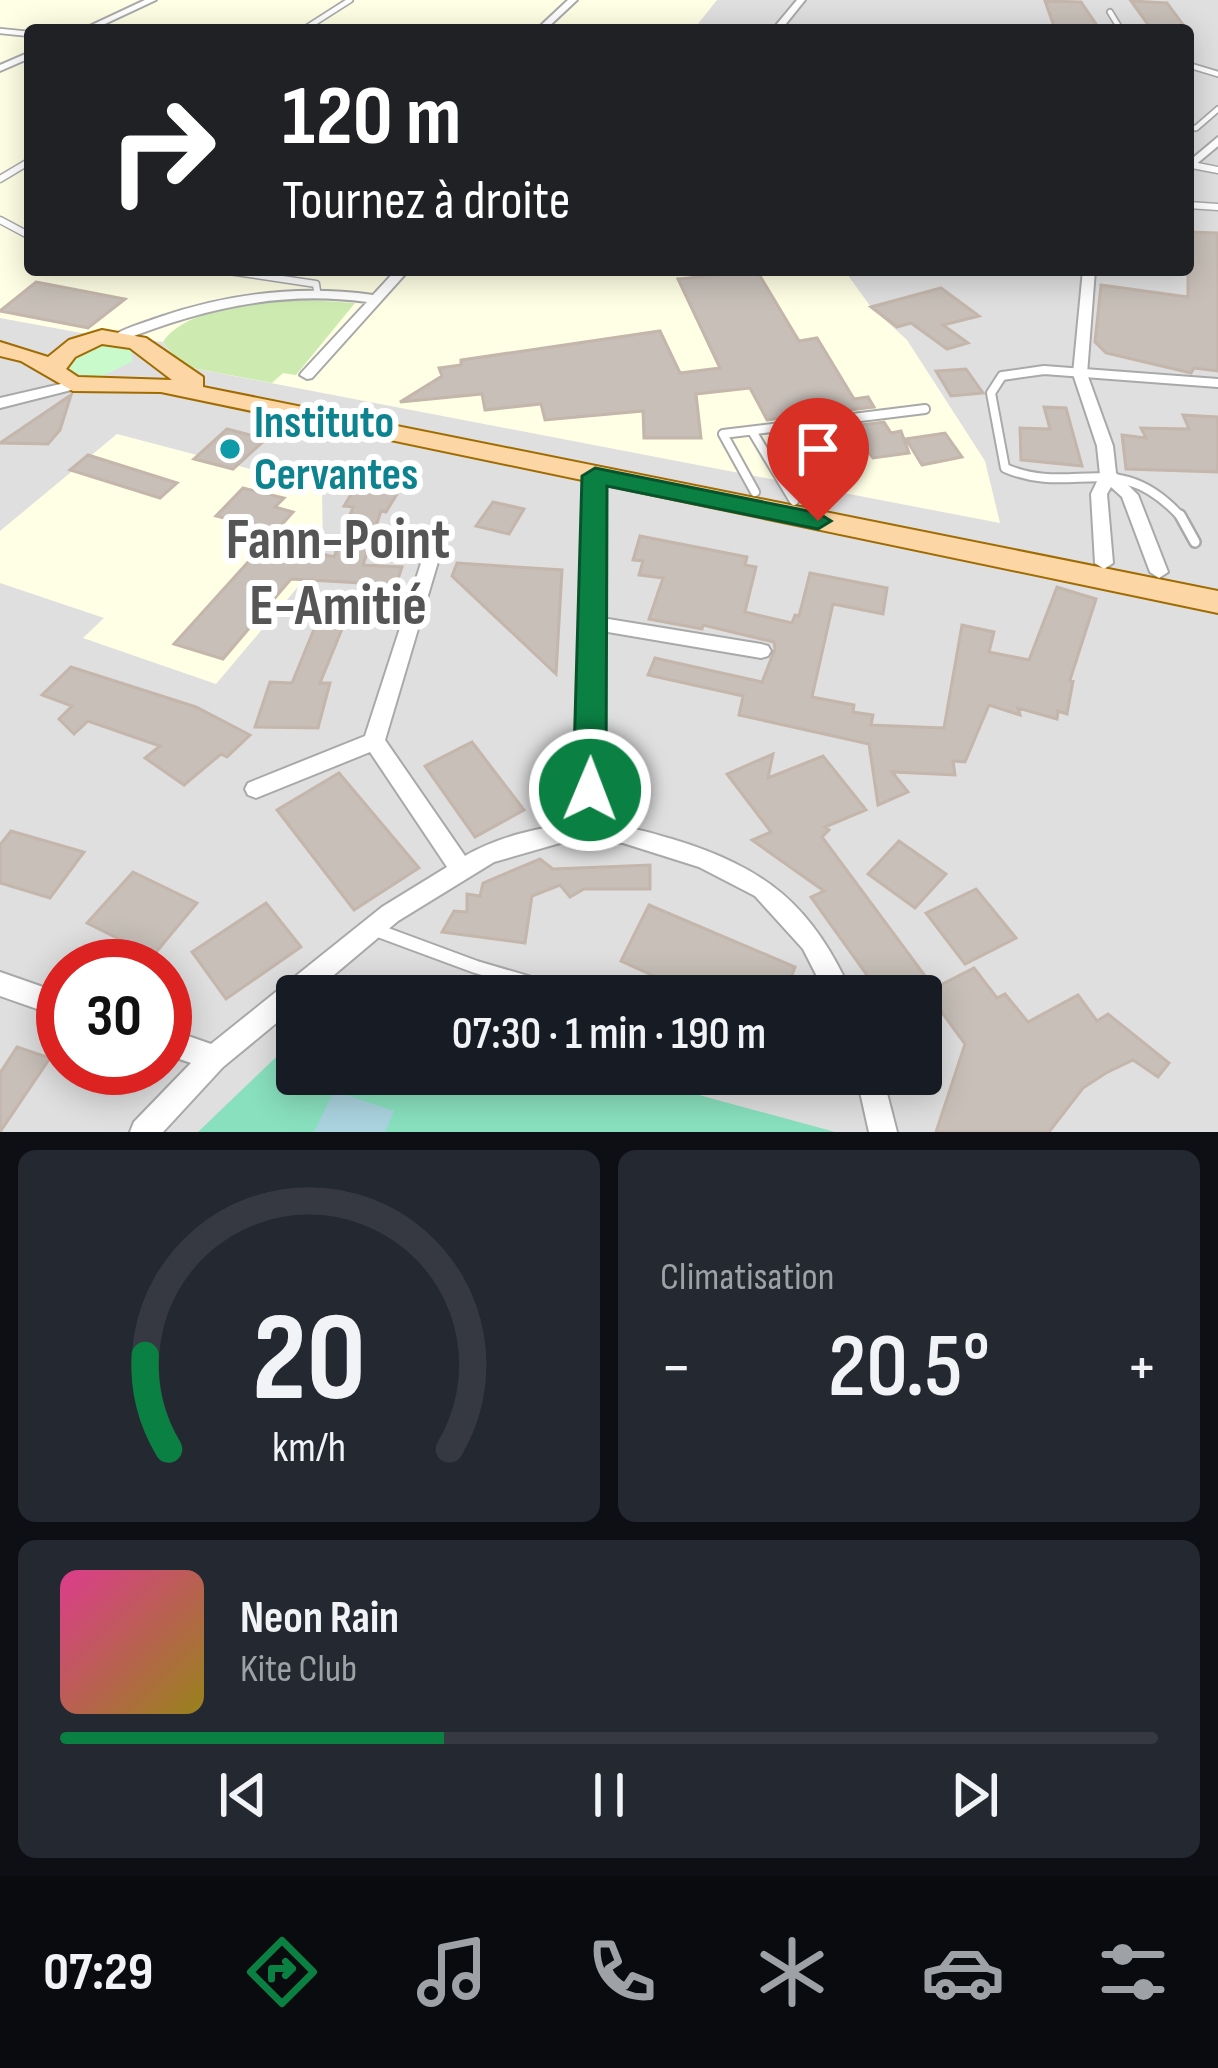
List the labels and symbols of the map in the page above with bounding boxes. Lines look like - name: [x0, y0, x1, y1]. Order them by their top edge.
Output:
- place label: Instituto Cervantes: [254, 396, 418, 503]
- pin: [767, 398, 869, 521]
- marker: Instituto Cervantes: [217, 436, 243, 462]
- district label: Fann-Point E-Amitié: [226, 507, 450, 641]
- position arrow: [527, 727, 653, 853]
- speed limit sign: 30: [36, 939, 192, 1095]

